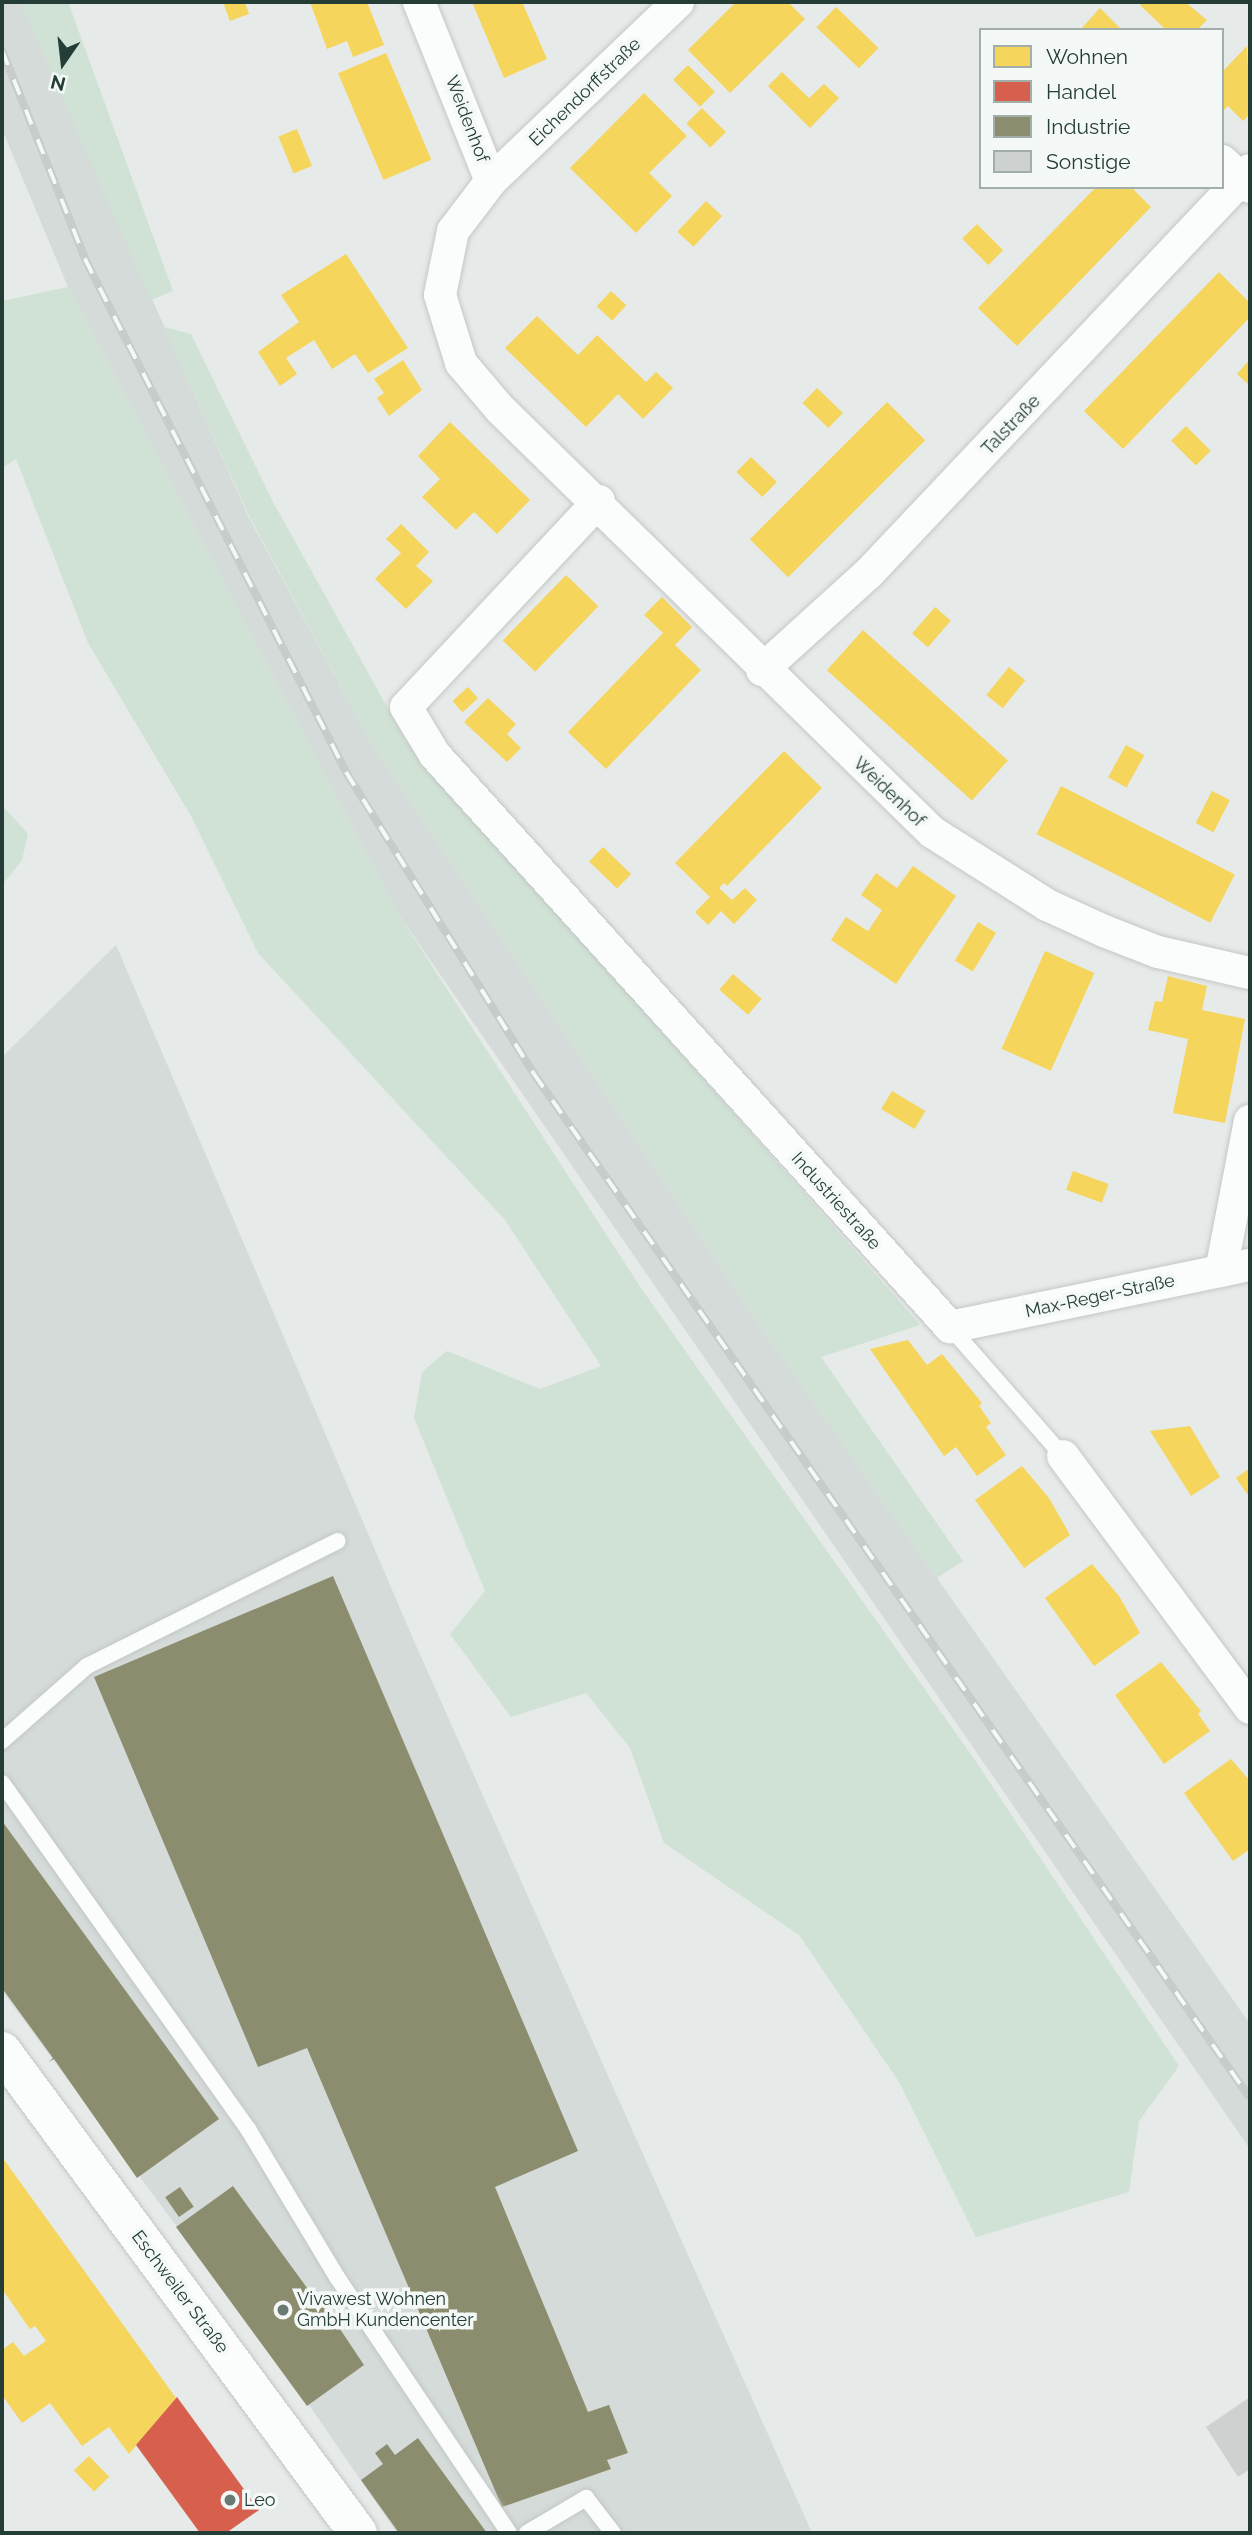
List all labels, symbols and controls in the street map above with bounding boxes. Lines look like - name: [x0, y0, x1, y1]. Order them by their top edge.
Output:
- north arrow: [28, 28, 98, 98]
- legend: [979, 28, 1224, 189]
- street label: Eichendorffstraße: [525, 33, 645, 151]
- text: Wohnen: [1046, 44, 1128, 69]
- text: N: [48, 71, 68, 96]
- street label: Weidenhof: [441, 72, 493, 166]
- text: Handel: [1046, 79, 1116, 104]
- text: Industrie: [1046, 114, 1130, 139]
- text: Sonstige: [1046, 149, 1131, 174]
- street label: Talstraße: [977, 390, 1045, 460]
- street label: Weidenhof: [849, 752, 929, 832]
- street label: Industriestraße: [787, 1148, 885, 1254]
- street label: Max-Reger-Straße: [1023, 1270, 1177, 1322]
- street label: Eschweiler Straße: [127, 2226, 233, 2358]
- place label: Vivawest Wohnen GmbH Kundencenter: [297, 2289, 473, 2332]
- marker: Vivawest Wohnen GmbH Kundencenter: [275, 2302, 291, 2318]
- place label: Leo: [244, 2489, 276, 2511]
- marker: Leo: [222, 2492, 238, 2508]

